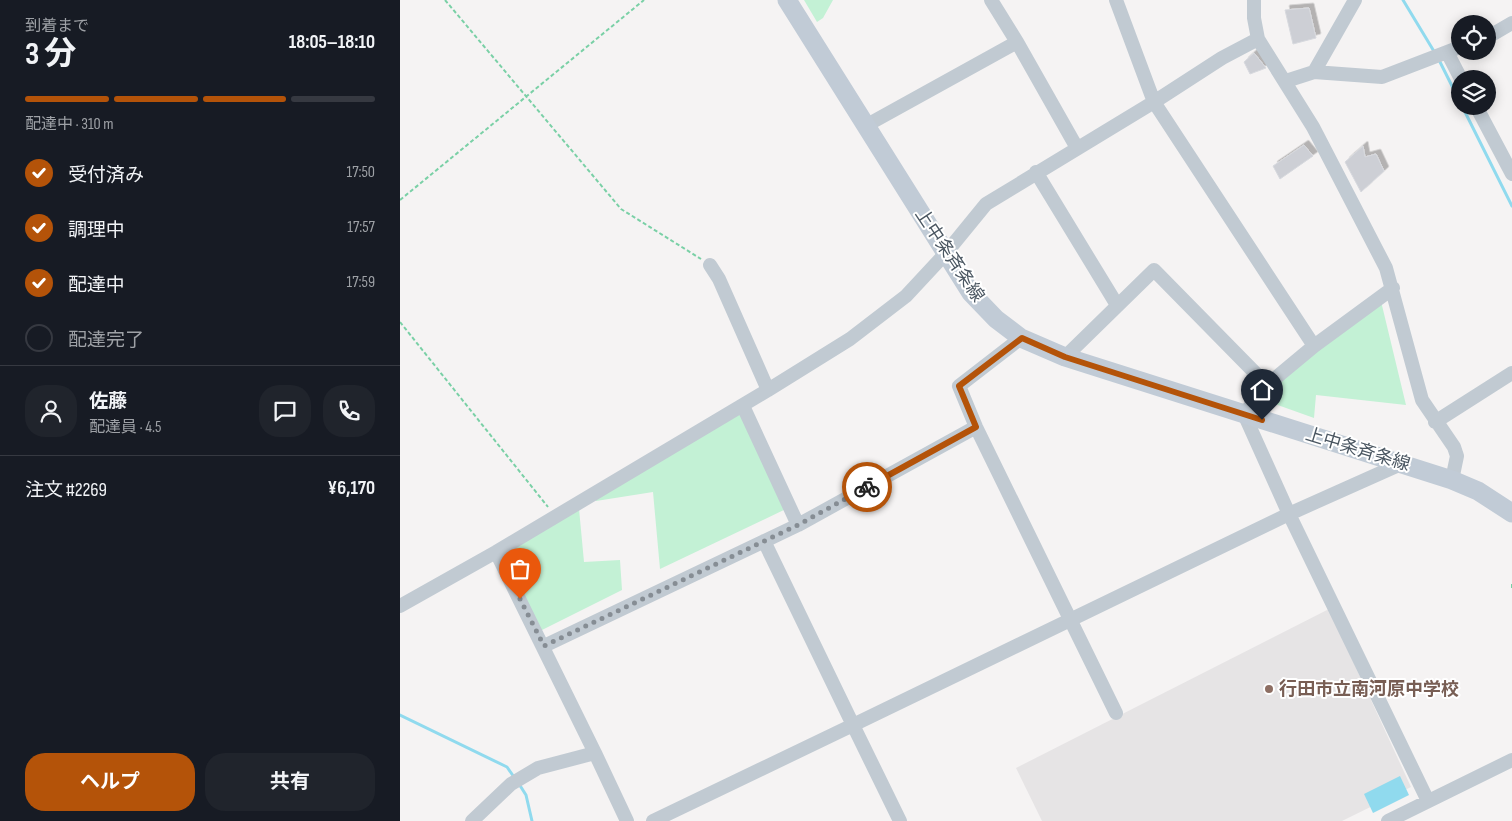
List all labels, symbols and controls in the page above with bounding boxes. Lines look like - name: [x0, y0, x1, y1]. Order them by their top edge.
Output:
- map controls: [1451, 15, 1496, 115]
- button: locate: [1451, 15, 1496, 60]
- text: 到着まで: [25, 17, 89, 36]
- text: 18:05–18:10: [289, 31, 375, 54]
- text: 3 分: [25, 35, 76, 74]
- button: layers: [1451, 70, 1496, 115]
- text: 配達中 · 310 m: [25, 115, 114, 134]
- icon: check: [25, 159, 53, 187]
- text: 17:50: [347, 163, 375, 182]
- text: 受付済み: [68, 164, 144, 187]
- street label: 上中条斉条線: [911, 205, 988, 306]
- icon: check: [25, 214, 53, 242]
- text: 17:57: [347, 218, 375, 237]
- text: 調理中: [68, 219, 125, 242]
- icon: check: [25, 269, 53, 297]
- text: 17:59: [347, 273, 375, 292]
- text: 配達中: [68, 274, 125, 297]
- text: 配達完了: [68, 329, 144, 352]
- pin: [1241, 369, 1283, 420]
- icon: home: [1248, 376, 1276, 404]
- button: person: [25, 385, 77, 437]
- button: chat: [259, 385, 311, 437]
- button: phone: [323, 385, 375, 437]
- text: 佐藤: [89, 390, 127, 413]
- text: 配達員 · 4.5: [89, 418, 161, 437]
- street label: 上中条斉条線: [1303, 424, 1413, 475]
- courier: [842, 462, 892, 512]
- icon: bike: [853, 473, 881, 501]
- text: ¥6,170: [327, 477, 375, 500]
- text: 注文 #2269: [25, 479, 107, 502]
- pin: [499, 548, 541, 599]
- icon: bag: [506, 555, 534, 583]
- place label: 行田市立南河原中学校: [1279, 678, 1459, 700]
- marker: 行田市立南河原中学校: [1263, 683, 1275, 695]
- button: ヘルプ: [25, 753, 195, 811]
- button: 共有: [205, 753, 375, 811]

